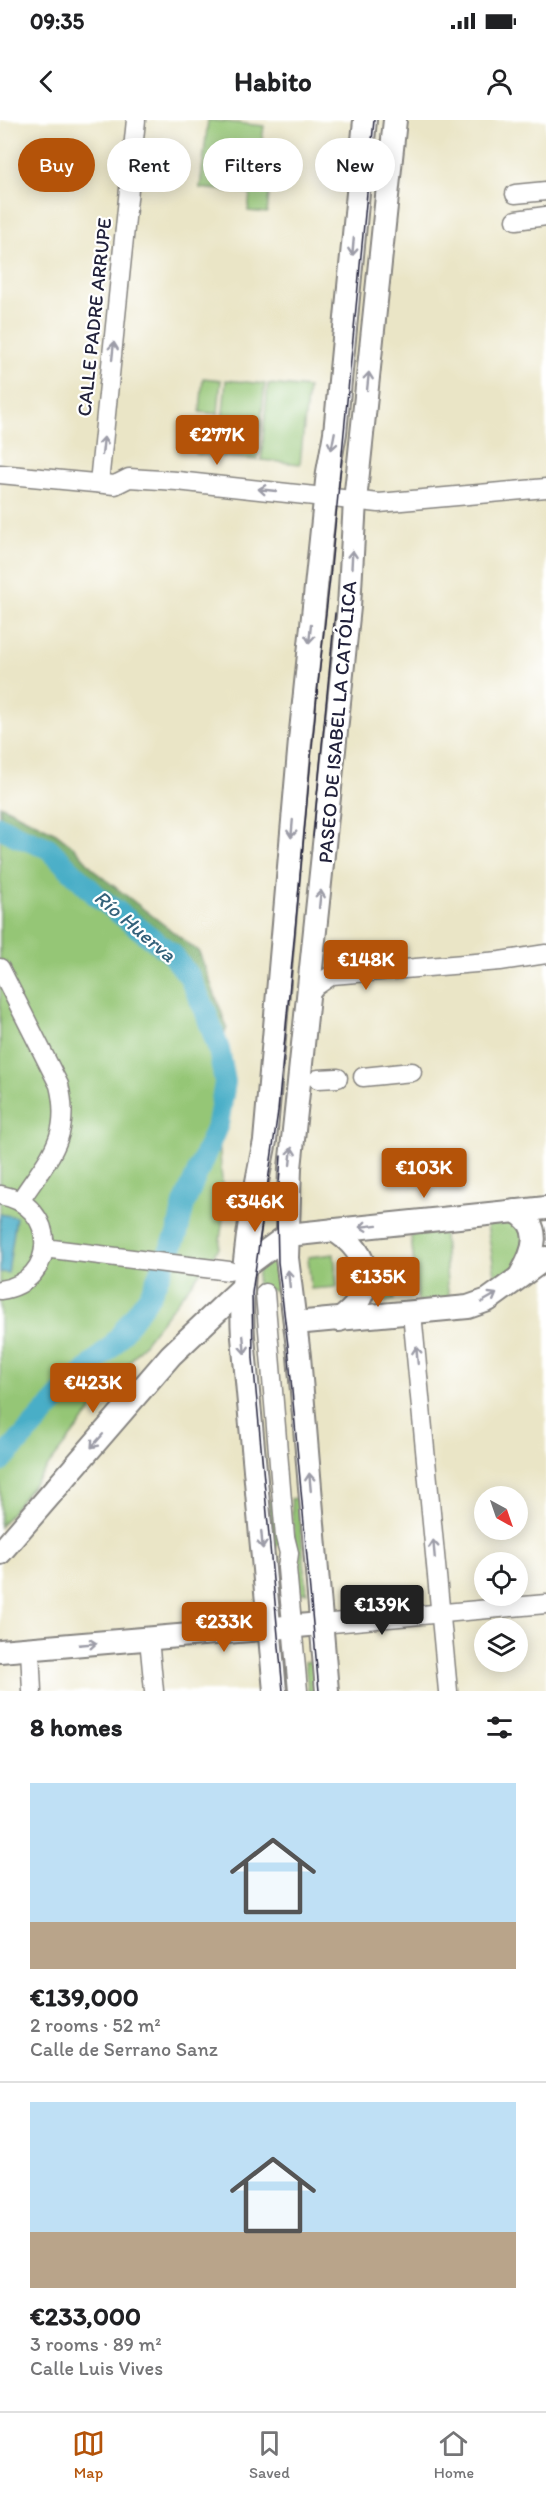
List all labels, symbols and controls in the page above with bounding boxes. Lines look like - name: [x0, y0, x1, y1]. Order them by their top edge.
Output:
- text: 09:35: [30, 8, 84, 35]
- icon: back: [30, 65, 63, 98]
- text: Habito: [234, 65, 312, 98]
- icon: person: [483, 65, 516, 98]
- chip: Buy: [18, 138, 95, 192]
- chip: Rent: [107, 138, 191, 192]
- chip: Filters: [203, 138, 303, 192]
- chip: New: [315, 138, 395, 192]
- street label: CALLE PADRE ARRUPE: [72, 216, 116, 418]
- one-way arrow: [347, 236, 358, 256]
- one-way arrow: [108, 341, 119, 361]
- one-way arrow: [363, 371, 374, 391]
- pin: €277K: [175, 415, 259, 466]
- text: €277K: [190, 422, 244, 446]
- one-way arrow: [327, 431, 338, 450]
- one-way arrow: [98, 437, 109, 457]
- one-way arrow: [258, 484, 278, 495]
- one-way arrow: [346, 549, 357, 569]
- street label: PASEO DE ISABEL LA CATÓLICA: [313, 580, 361, 864]
- one-way arrow: [304, 624, 315, 644]
- one-way arrow: [286, 818, 297, 838]
- water label: Río Huerva: [89, 884, 181, 967]
- one-way arrow: [315, 890, 326, 910]
- pin: €148K: [324, 940, 408, 991]
- text: €148K: [338, 947, 394, 971]
- one-way arrow: [286, 1146, 297, 1166]
- pin: €103K: [382, 1148, 466, 1199]
- text: €103K: [396, 1155, 452, 1179]
- pin: €346K: [213, 1182, 297, 1233]
- text: €346K: [226, 1189, 284, 1213]
- one-way arrow: [358, 1221, 378, 1232]
- pin: €135K: [336, 1257, 420, 1308]
- text: €135K: [351, 1264, 405, 1288]
- one-way arrow: [283, 1270, 294, 1290]
- one-way arrow: [481, 1292, 498, 1304]
- one-way arrow: [239, 1335, 250, 1355]
- one-way arrow: [411, 1345, 422, 1365]
- pin: €423K: [51, 1363, 135, 1414]
- text: €423K: [64, 1370, 122, 1394]
- one-way arrow: [90, 1433, 103, 1449]
- one-way arrow: [304, 1472, 315, 1492]
- north arrow: [474, 1486, 528, 1540]
- map controls: [474, 1486, 528, 1672]
- one-way arrow: [257, 1529, 268, 1549]
- one-way arrow: [428, 1540, 439, 1560]
- button: locate: [474, 1552, 528, 1606]
- pin: €139K: [340, 1585, 424, 1636]
- text: €139K: [355, 1592, 409, 1616]
- pin: €233K: [182, 1602, 266, 1653]
- text: €233K: [196, 1609, 252, 1633]
- button: layers: [474, 1618, 528, 1672]
- one-way arrow: [78, 1638, 98, 1649]
- text: 8 homes: [30, 1711, 122, 1743]
- icon: filters: [483, 1711, 516, 1744]
- icon: home: [219, 1822, 327, 1930]
- text: €139,000: [30, 1981, 139, 2013]
- text: 2 rooms · 52 m²: [30, 2013, 161, 2037]
- text: Calle de Serrano Sanz: [30, 2037, 218, 2061]
- icon: home: [219, 2141, 327, 2249]
- text: €233,000: [30, 2300, 141, 2332]
- text: 3 rooms · 89 m²: [30, 2332, 162, 2356]
- text: Calle Luis Vives: [30, 2356, 163, 2380]
- tab: Map: [72, 2427, 105, 2482]
- tab: Saved: [249, 2427, 290, 2482]
- tab: Home: [434, 2427, 474, 2482]

